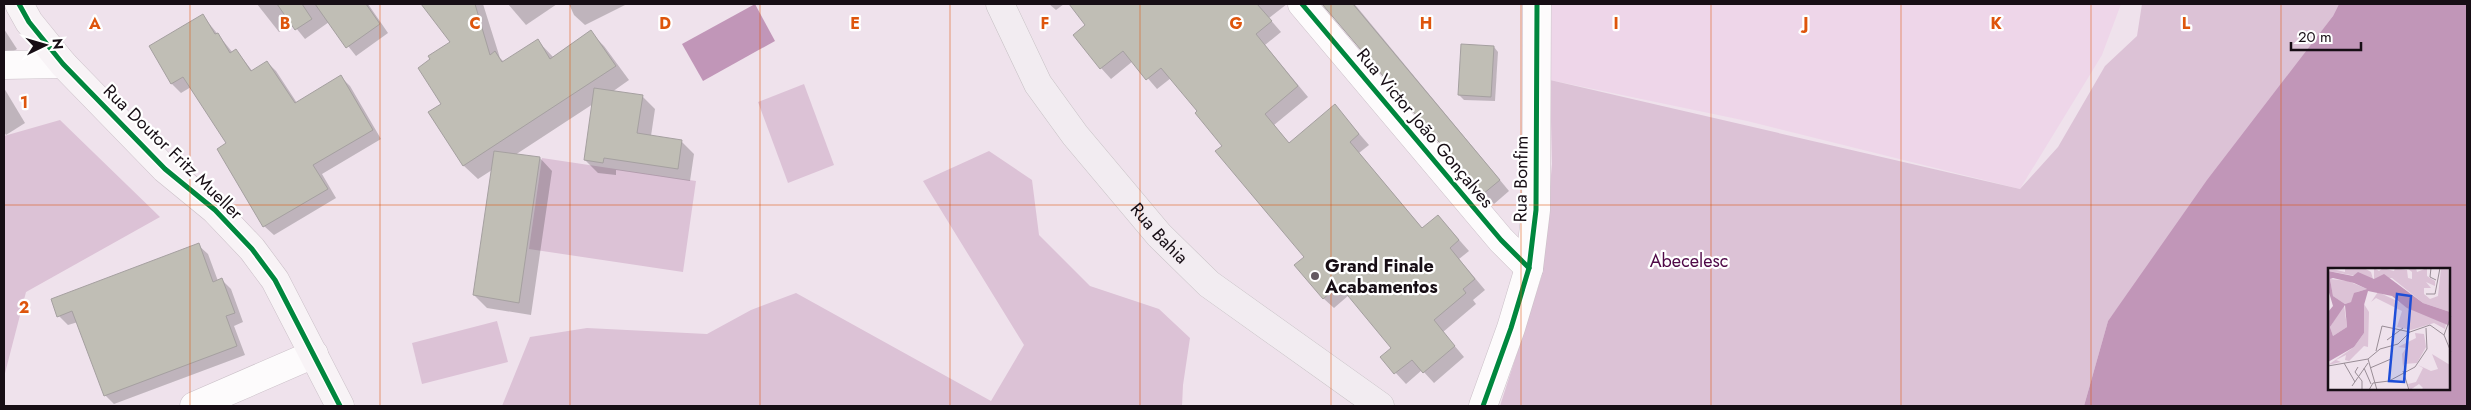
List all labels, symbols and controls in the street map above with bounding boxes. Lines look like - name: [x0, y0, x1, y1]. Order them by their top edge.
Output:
- text: A: [88, 12, 101, 35]
- text: B: [280, 12, 290, 35]
- text: C: [469, 12, 481, 35]
- text: D: [659, 12, 671, 35]
- text: E: [850, 12, 860, 35]
- text: F: [1041, 12, 1049, 35]
- text: G: [1229, 12, 1243, 35]
- text: H: [1420, 12, 1432, 35]
- text: I: [1613, 12, 1619, 35]
- text: J: [1800, 12, 1809, 35]
- text: K: [1990, 12, 2002, 35]
- text: L: [2182, 12, 2191, 35]
- north arrow: [20, 20, 70, 70]
- scale bar: [2291, 20, 2361, 52]
- text: 20 m: [2298, 26, 2332, 48]
- text: N: [48, 37, 68, 50]
- street label: Rua Victor João Gonçalves: [1350, 43, 1500, 213]
- street label: Rua Doutor Fritz Mueller: [97, 78, 249, 226]
- text: 1: [20, 91, 28, 114]
- street label: Rua Bonfim: [1507, 135, 1535, 223]
- street label: Rua Bahia: [1124, 197, 1194, 270]
- park label: Abecelesc: [1650, 248, 1728, 274]
- place label: Grand Finale Acabamentos: [1324, 253, 1438, 300]
- inset map: [2328, 268, 2451, 390]
- marker: Grand Finale Acabamentos: [1309, 270, 1321, 282]
- text: 2: [19, 296, 29, 319]

